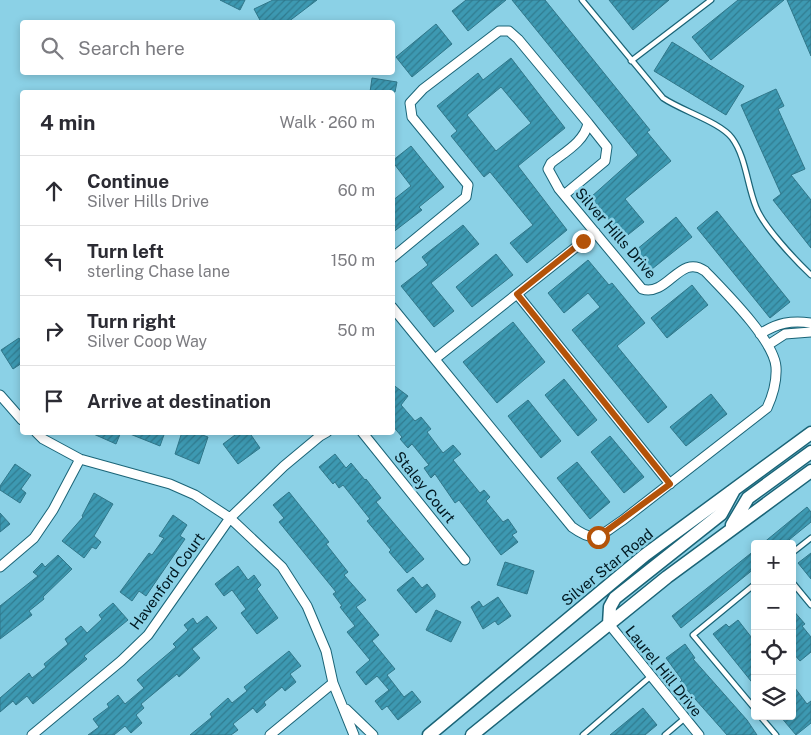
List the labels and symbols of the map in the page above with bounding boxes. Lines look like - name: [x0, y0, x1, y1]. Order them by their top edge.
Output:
- street label: Silver Hills Drive: [572, 184, 660, 282]
- route end: [572, 230, 595, 253]
- street label: Staley Court: [391, 448, 459, 526]
- street label: Silver Star Road: [558, 525, 656, 609]
- route start: [587, 526, 610, 549]
- street label: Havenford Court: [126, 529, 208, 633]
- street label: Laurel Hill Drive: [622, 622, 706, 720]

